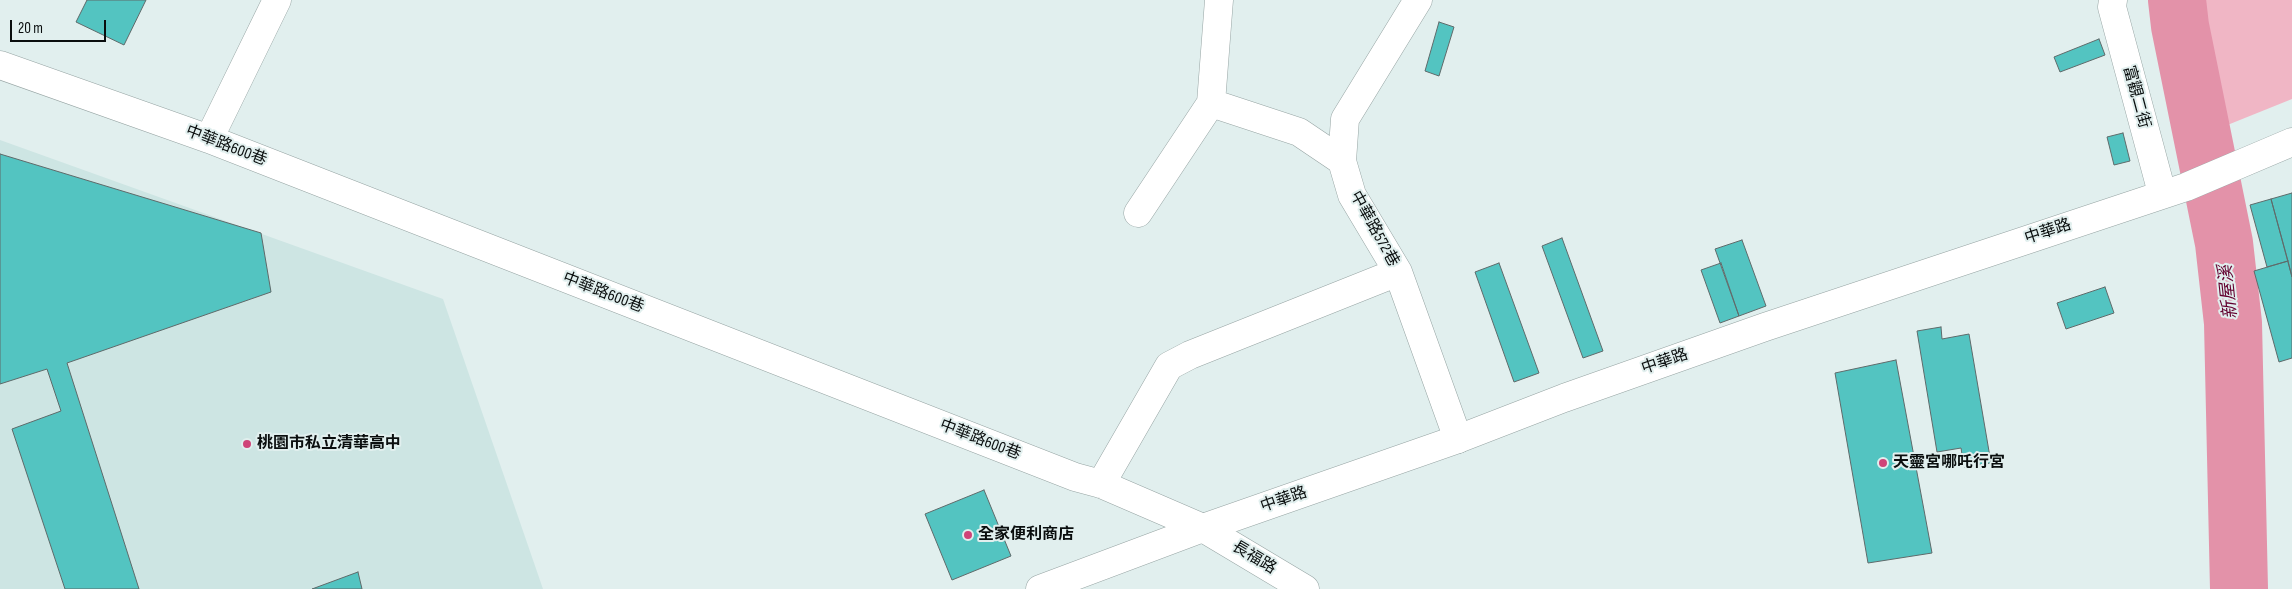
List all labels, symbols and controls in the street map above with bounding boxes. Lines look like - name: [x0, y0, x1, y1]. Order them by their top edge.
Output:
- scale bar: [12, 10, 109, 42]
- text: 20 m: [18, 19, 43, 38]
- street label: 富觀二街: [2118, 64, 2154, 130]
- street label: 中華路600巷: [183, 122, 269, 170]
- street label: 中華路572巷: [1345, 188, 1403, 270]
- street label: 中華路: [2022, 215, 2074, 249]
- water label: 新屋溪: [2215, 264, 2243, 320]
- street label: 中華路600巷: [560, 269, 646, 317]
- street label: 中華路: [1639, 345, 1691, 379]
- street label: 中華路600巷: [937, 416, 1023, 464]
- place label: 桃園市私立清華高中: [257, 434, 401, 454]
- marker: 桃園市私立清華高中: [241, 438, 253, 450]
- place label: 天靈宮哪吒行宮: [1893, 453, 2005, 473]
- marker: 天靈宮哪吒行宮: [1877, 457, 1889, 469]
- street label: 中華路: [1258, 483, 1310, 517]
- place label: 全家便利商店: [978, 525, 1074, 545]
- marker: 全家便利商店: [962, 529, 974, 541]
- street label: 長福路: [1228, 537, 1280, 579]

